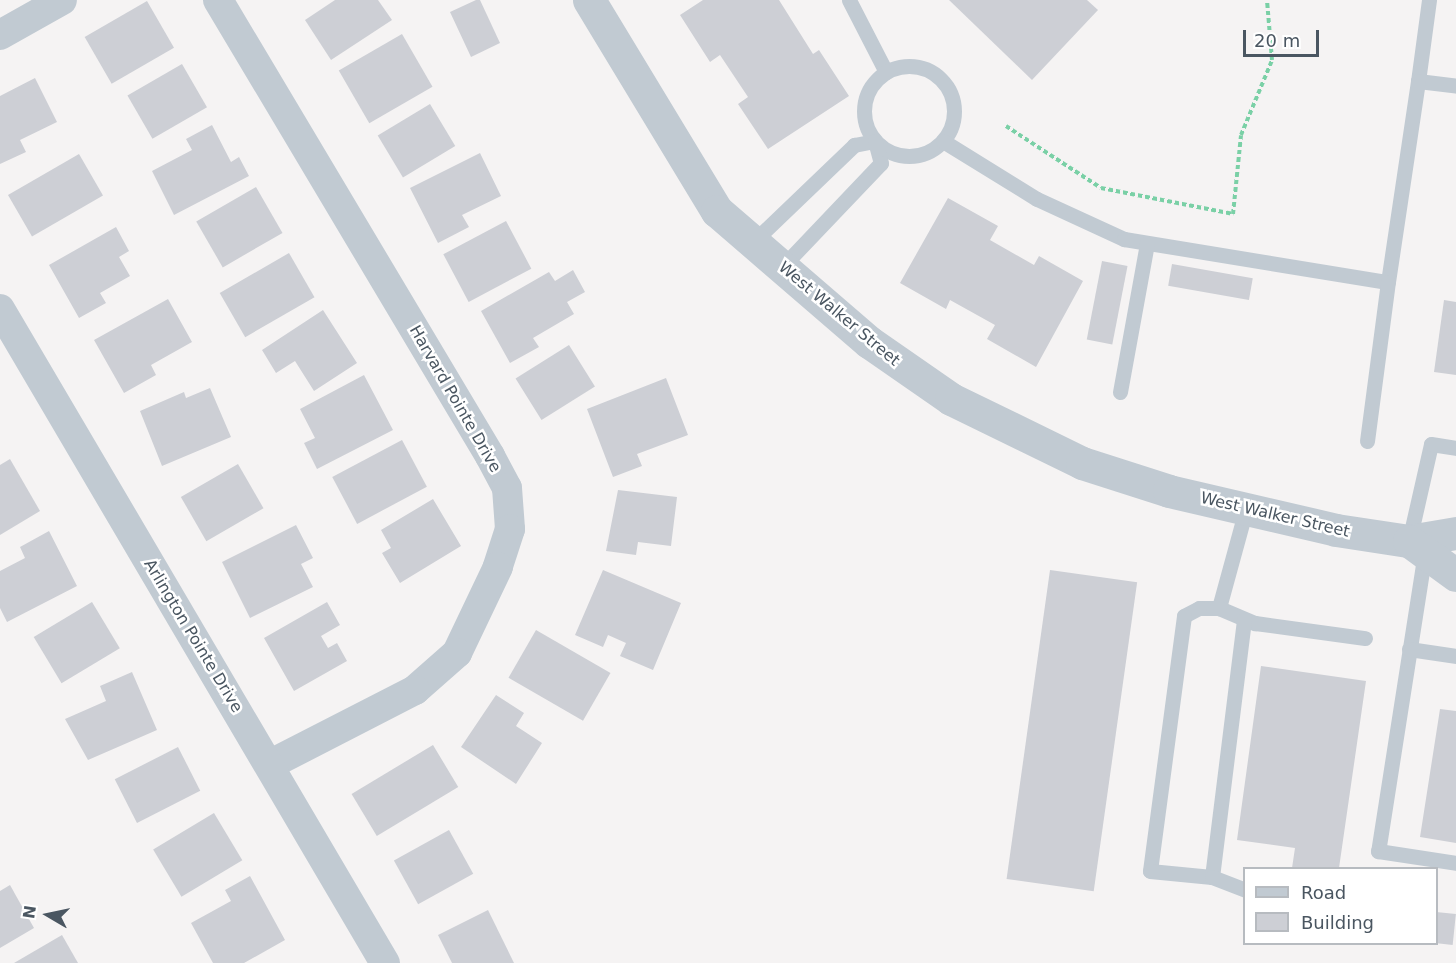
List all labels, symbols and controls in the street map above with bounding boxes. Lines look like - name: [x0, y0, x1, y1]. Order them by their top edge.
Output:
- scale bar: [1246, 18, 1322, 56]
- text: 20 m: [1254, 30, 1300, 51]
- street label: West Walker Street: [774, 258, 904, 370]
- street label: Harvard Pointe Drive: [405, 322, 505, 476]
- street label: West Walker Street: [1199, 489, 1351, 541]
- street label: Arlington Pointe Drive: [140, 556, 246, 716]
- legend: [1243, 867, 1438, 945]
- text: Road: [1301, 882, 1346, 903]
- north arrow: [18, 885, 78, 945]
- text: N: [19, 904, 40, 920]
- text: Building: [1301, 912, 1374, 933]

